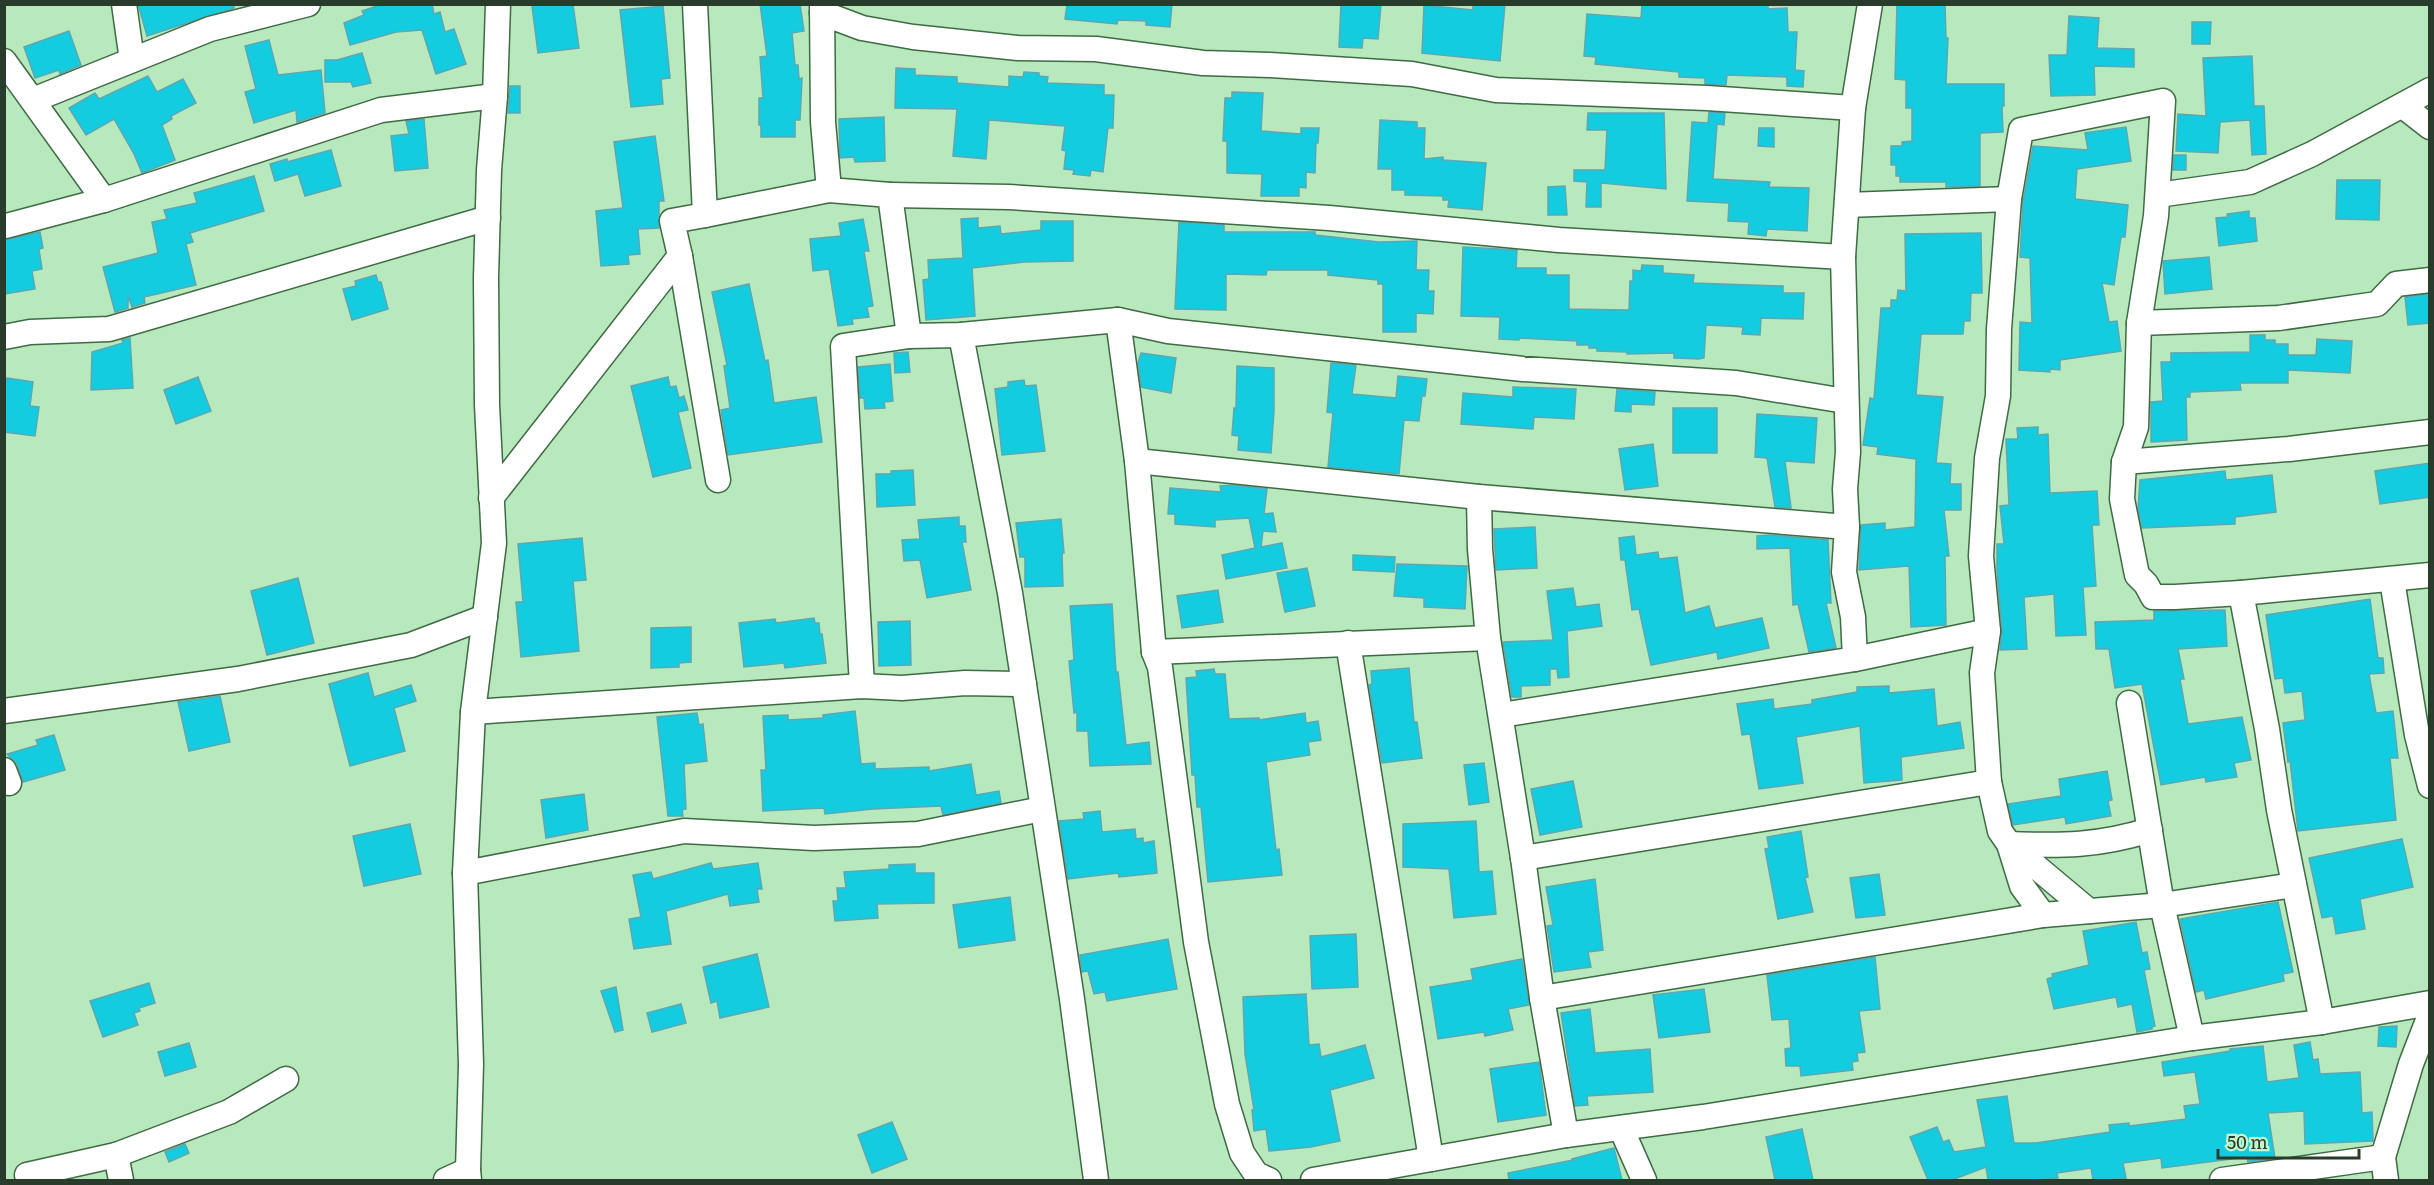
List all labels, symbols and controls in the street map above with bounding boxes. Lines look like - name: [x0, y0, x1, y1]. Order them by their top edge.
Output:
- scale bar: [2218, 1122, 2359, 1160]
- text: 50 m: [2227, 1128, 2268, 1155]

